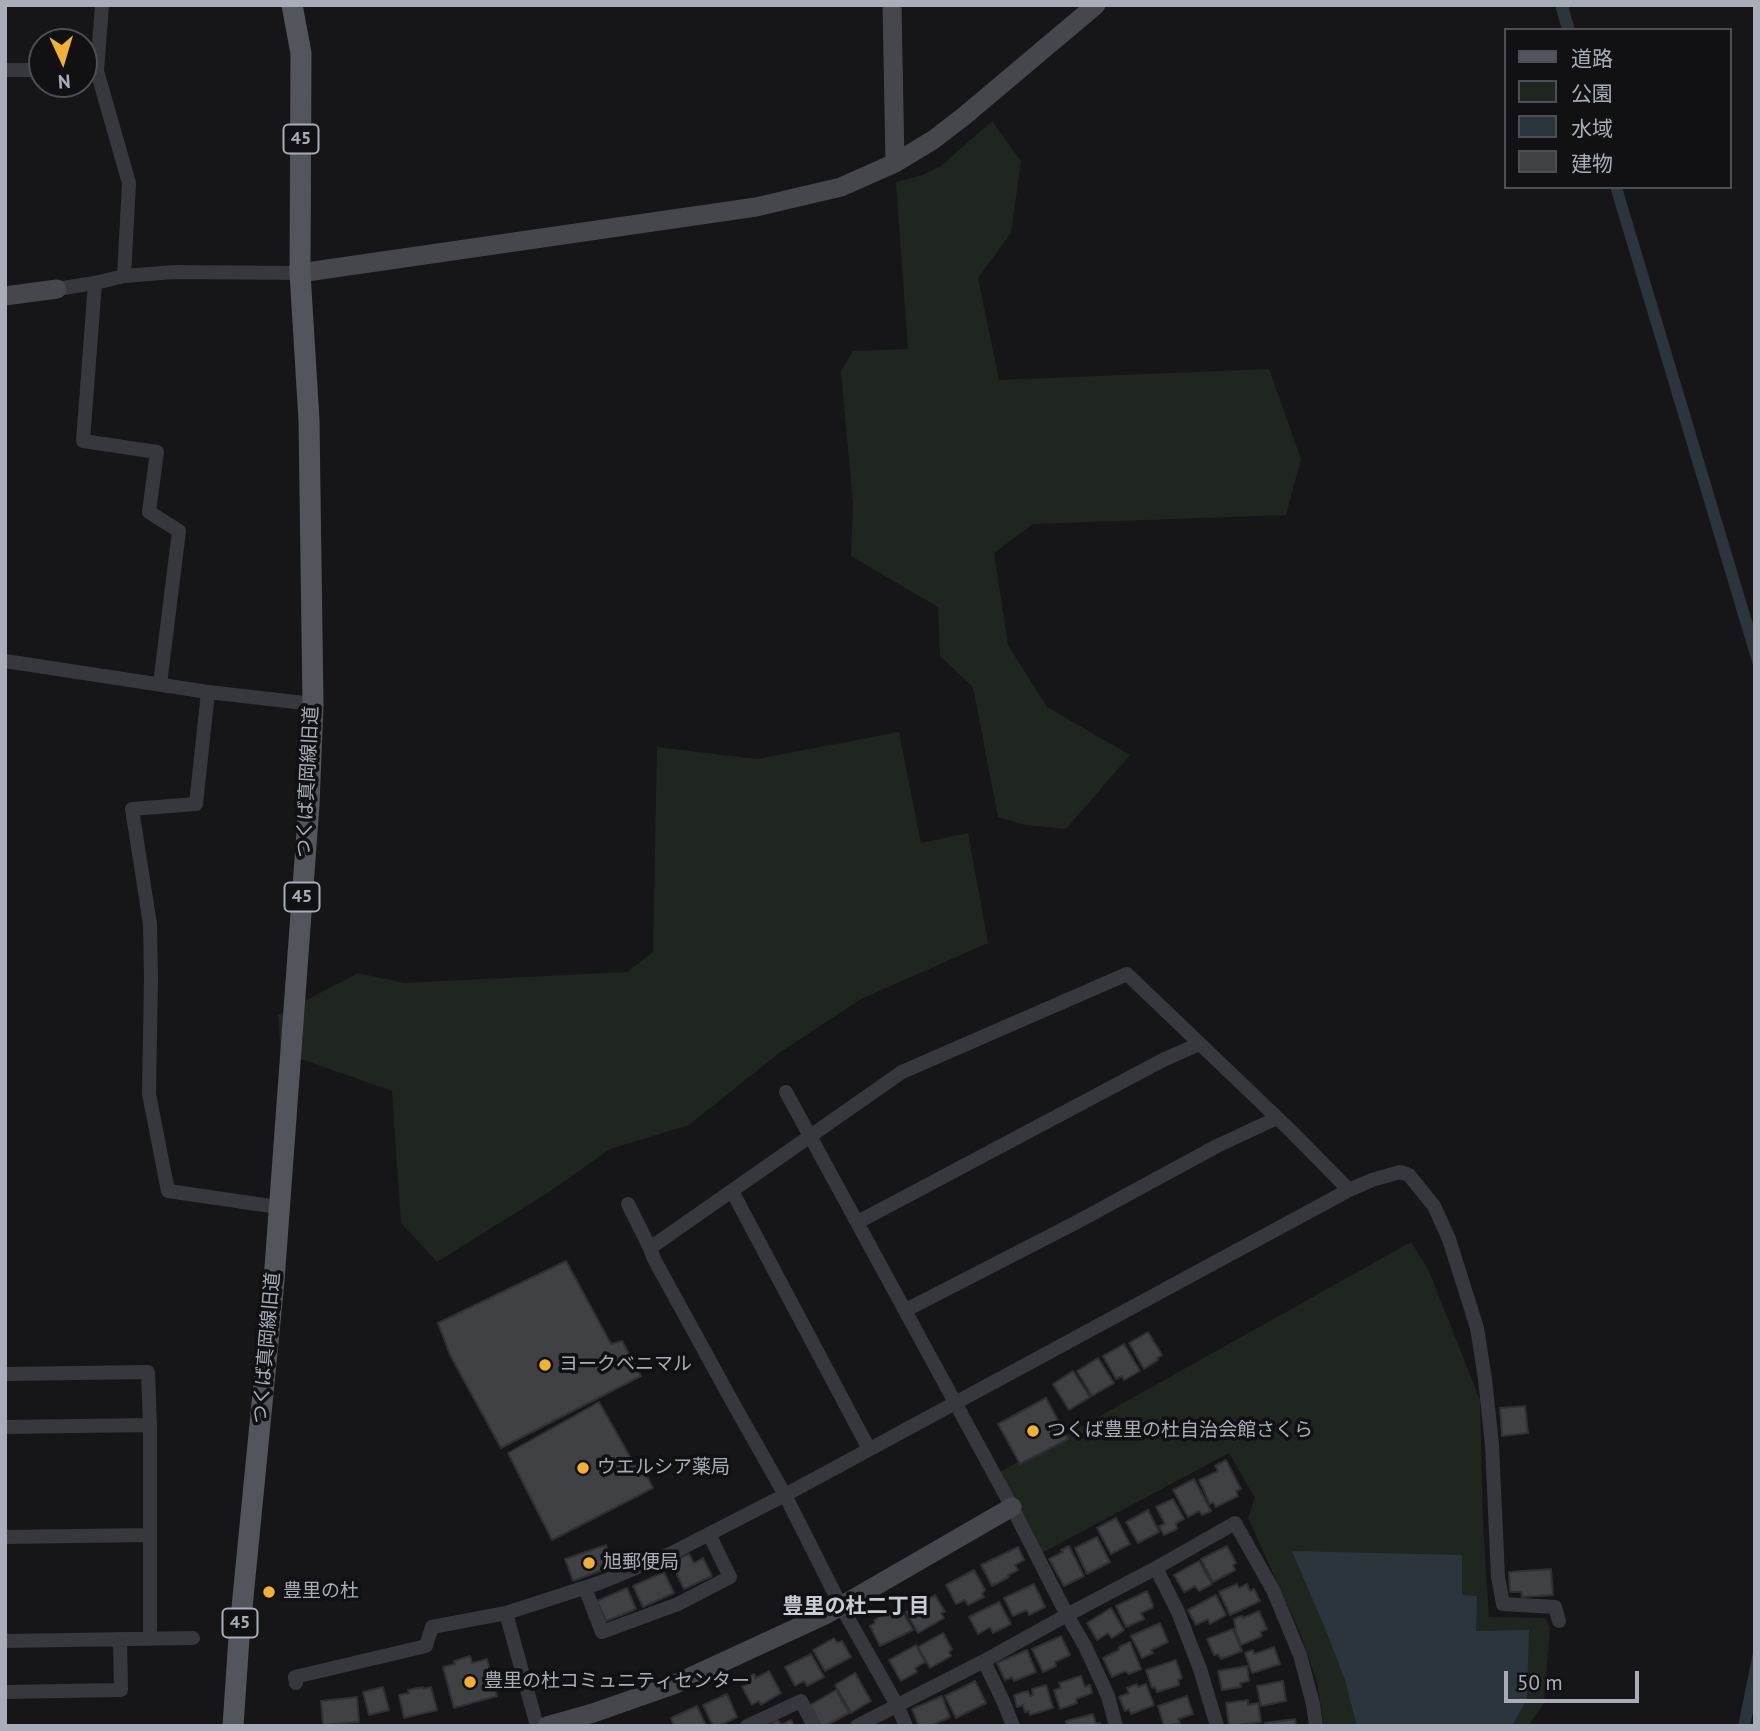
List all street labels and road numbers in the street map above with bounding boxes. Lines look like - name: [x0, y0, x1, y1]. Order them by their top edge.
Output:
- road number: 45: [284, 124, 318, 154]
- street label: つくば真岡線旧道: [293, 706, 323, 858]
- road number: 45: [284, 882, 320, 912]
- street label: つくば真岡線旧道: [249, 1271, 285, 1425]
- road number: 45: [222, 1608, 258, 1638]

